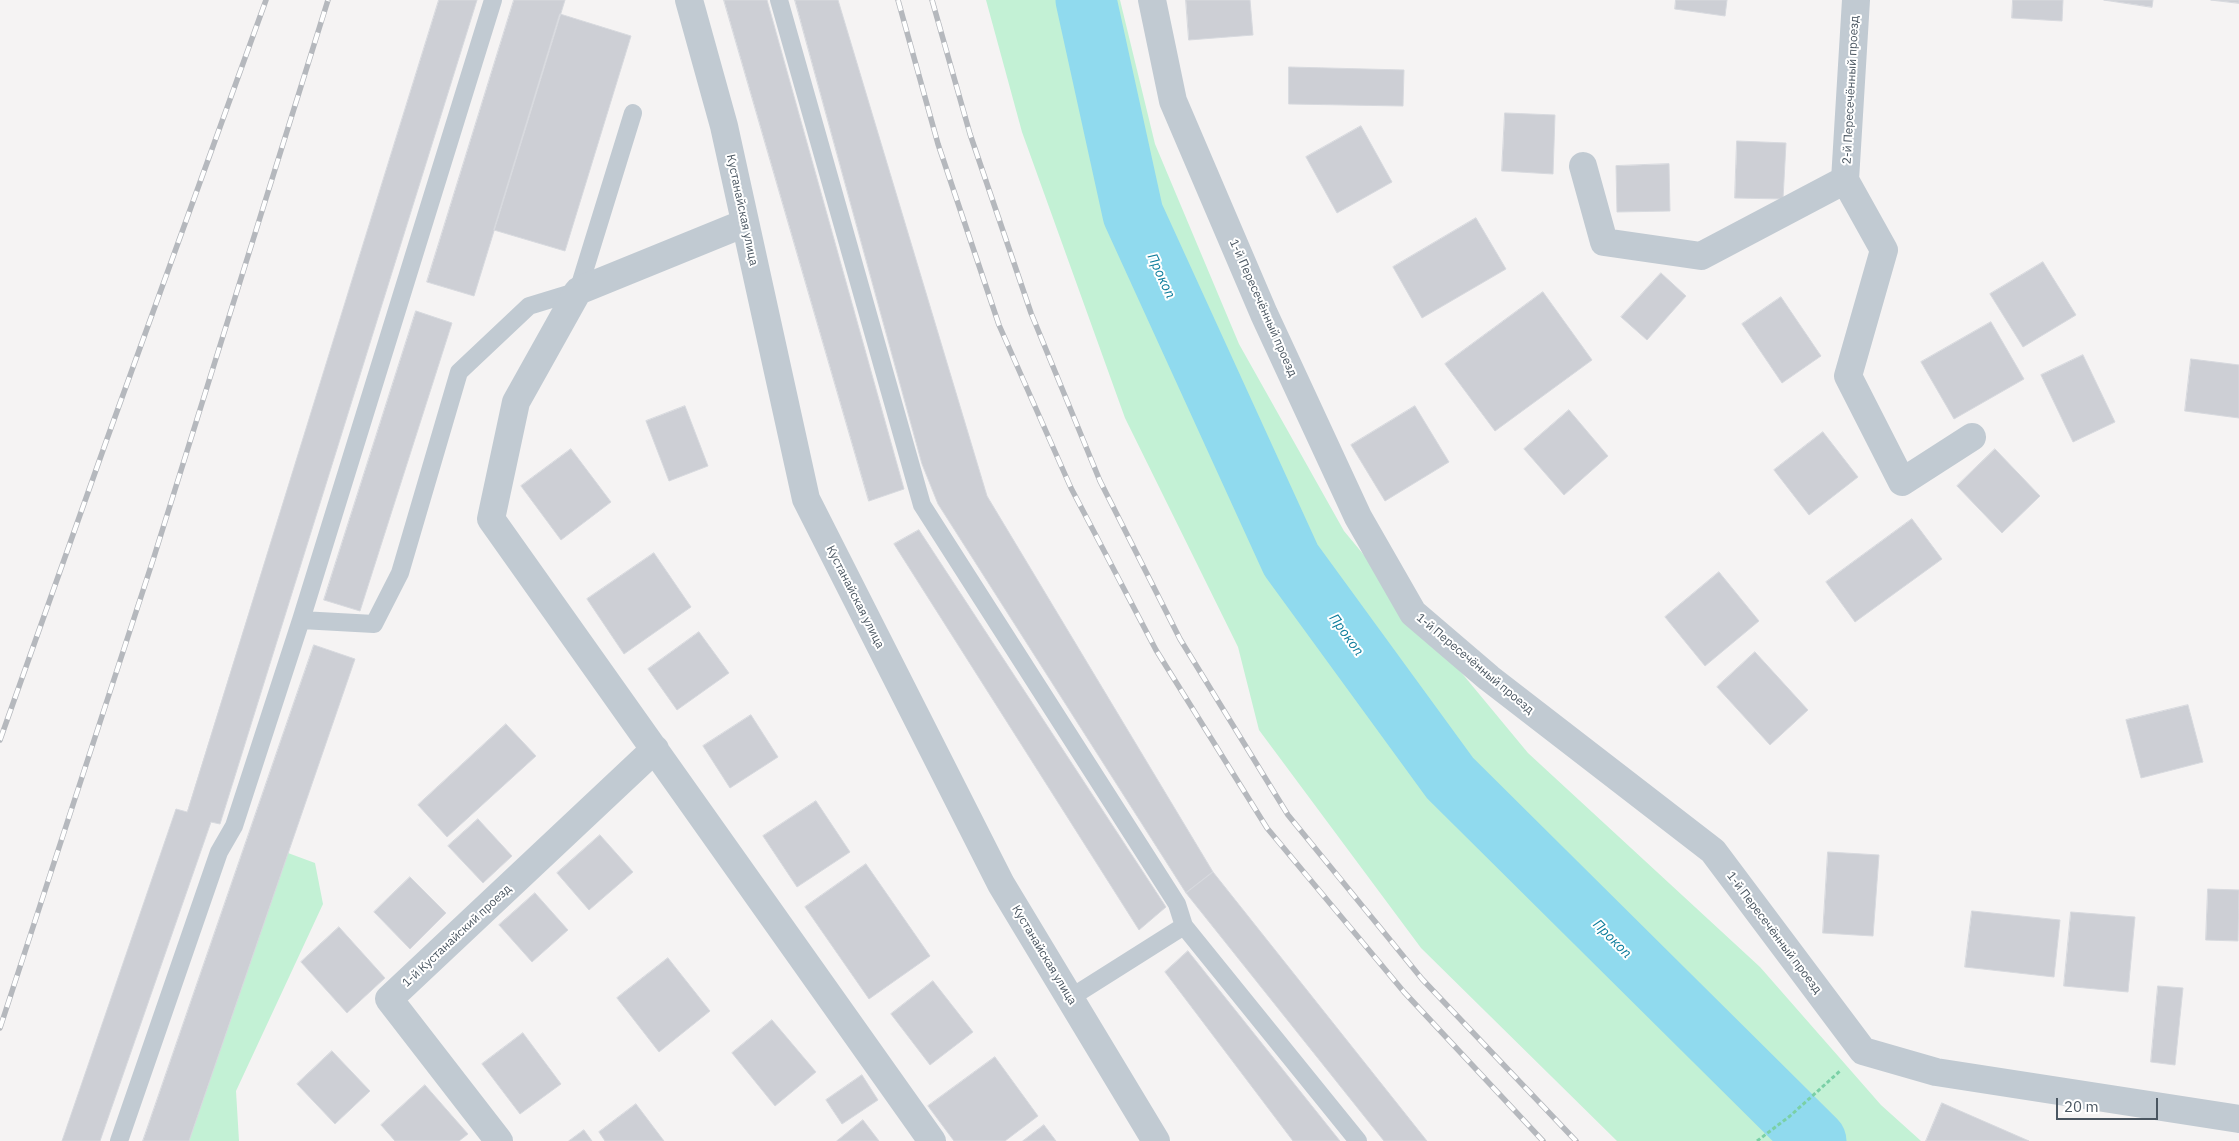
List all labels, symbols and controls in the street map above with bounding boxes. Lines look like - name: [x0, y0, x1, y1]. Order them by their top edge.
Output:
- street label: 2-й Пересечённый проезд: [1840, 15, 1862, 165]
- street label: Кустанайская улица: [723, 153, 761, 267]
- street label: 1-й Пересечённый проезд: [1226, 237, 1300, 379]
- water label: Прокоп: [1143, 251, 1179, 301]
- street label: Кустанайская улица: [823, 543, 887, 651]
- water label: Прокоп: [1325, 611, 1367, 659]
- street label: 1-й Пересечённый проезд: [1413, 611, 1537, 717]
- street label: 1-й Пересечённый проезд: [1723, 869, 1825, 997]
- street label: 1-й Кустанайский проезд: [400, 882, 514, 990]
- street label: Кустанайская улица: [1009, 903, 1079, 1007]
- water label: Прокоп: [1589, 916, 1635, 962]
- scale bar: [2059, 1088, 2162, 1120]
- text: 20 m: [2064, 1097, 2099, 1116]

